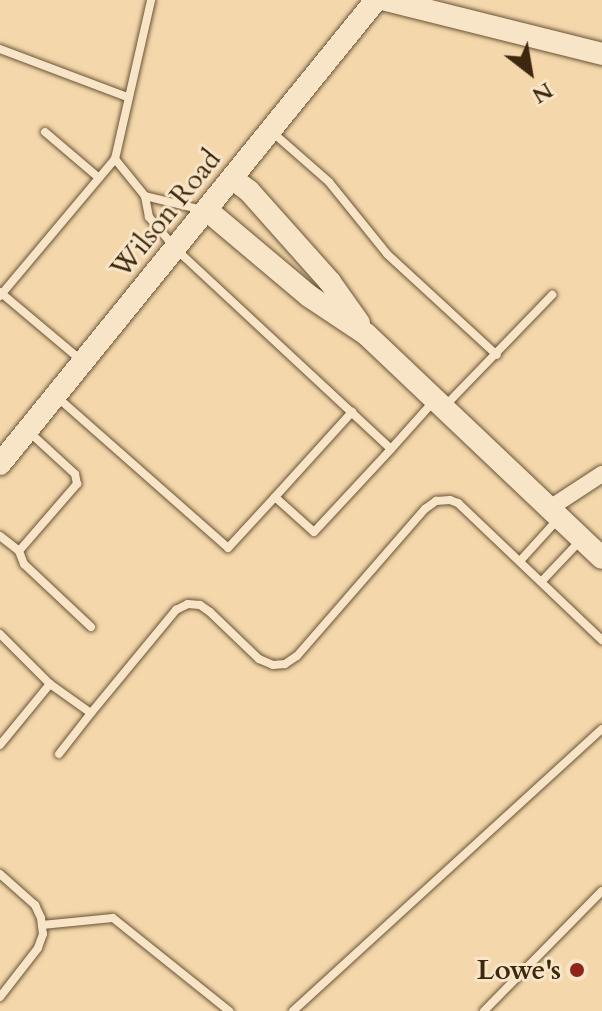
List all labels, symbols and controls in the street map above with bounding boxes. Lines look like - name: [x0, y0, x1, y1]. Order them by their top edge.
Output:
- north arrow: [490, 32, 570, 112]
- text: N: [526, 75, 558, 110]
- street label: Wilson Road: [104, 143, 228, 285]
- place label: Lowe's: [477, 953, 561, 987]
- marker: Lowe's: [568, 961, 586, 979]

